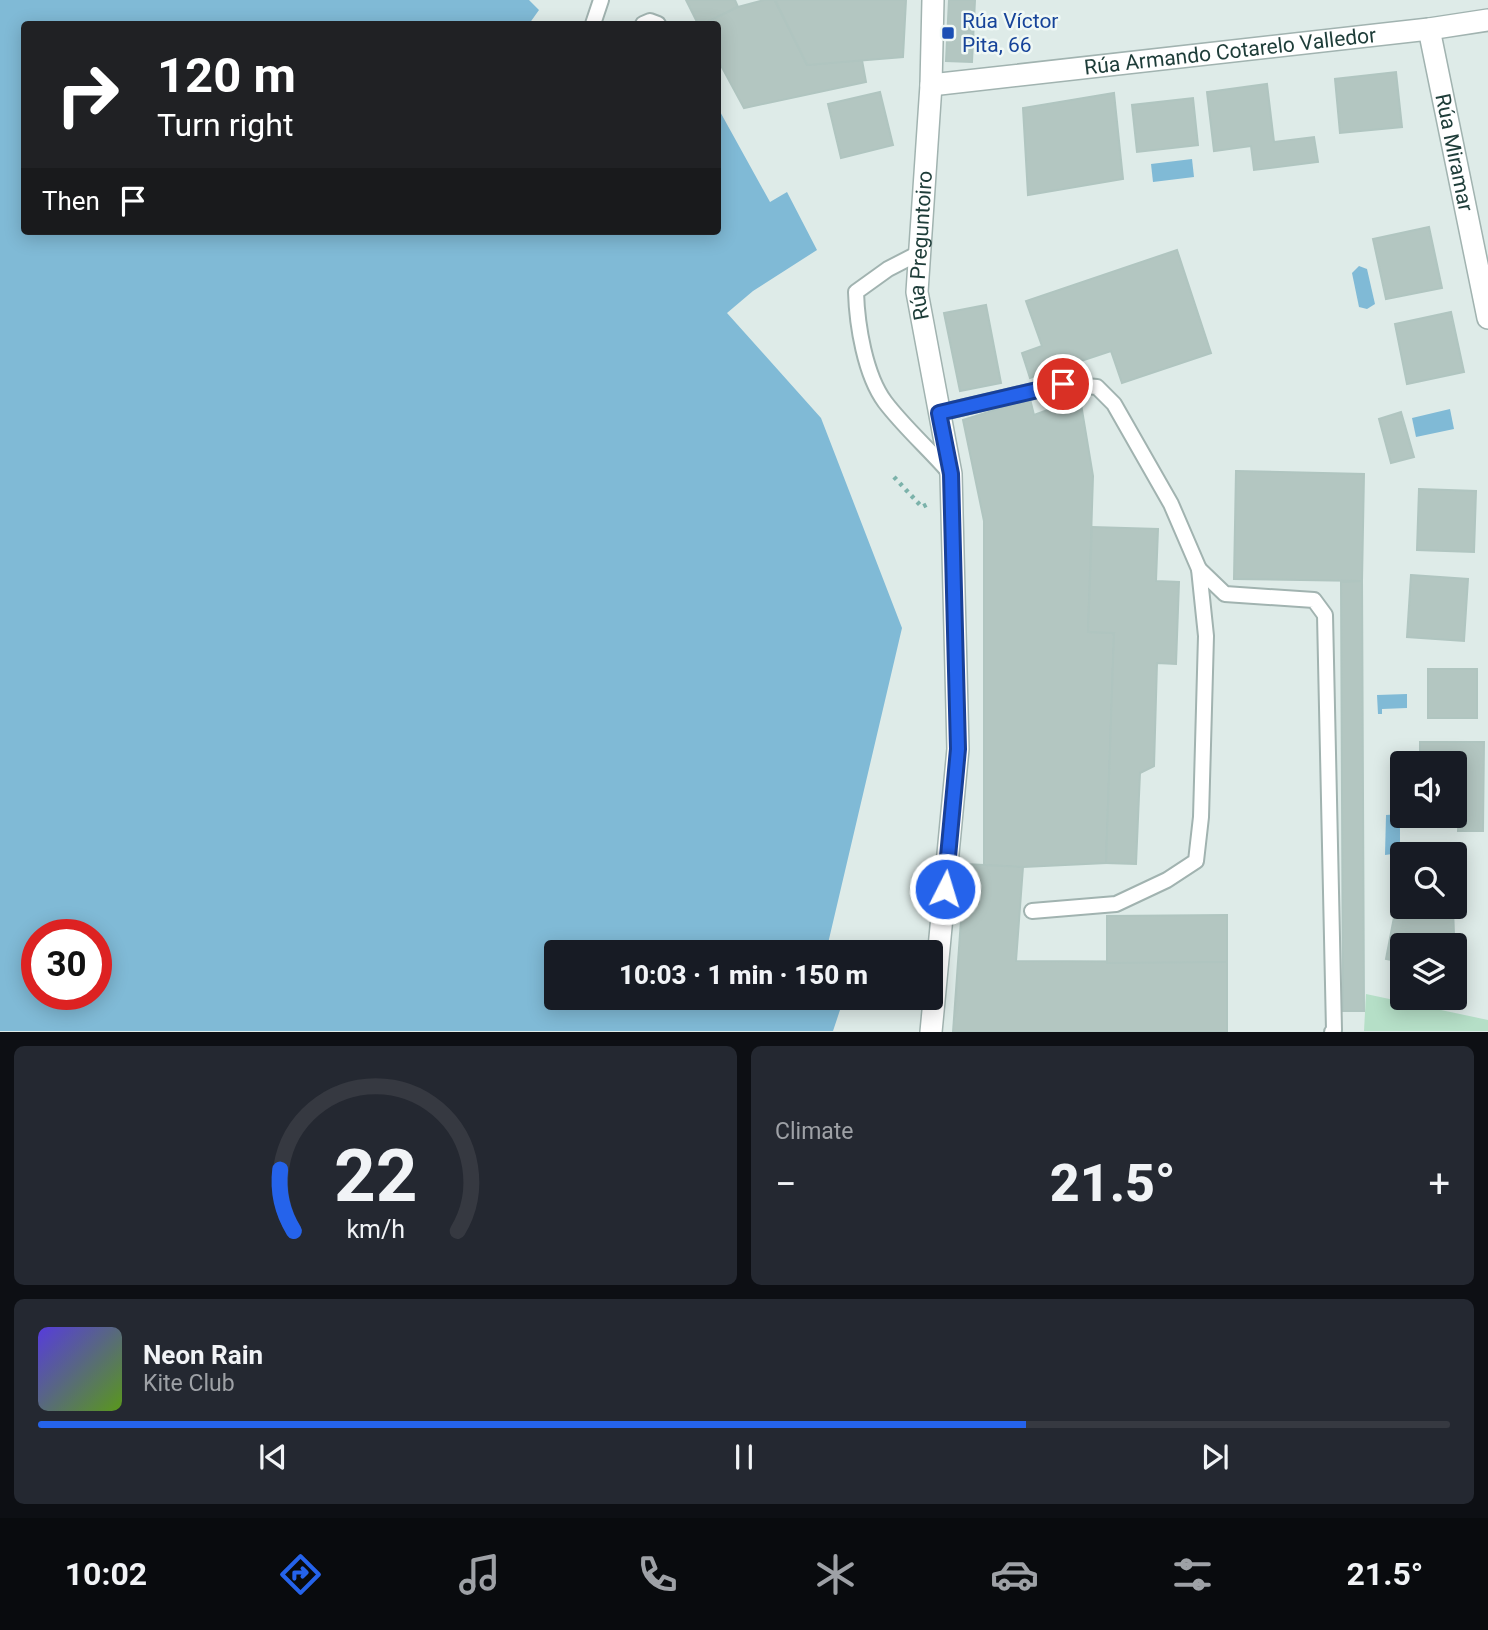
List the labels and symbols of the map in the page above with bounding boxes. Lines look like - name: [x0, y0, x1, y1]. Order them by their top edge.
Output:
- place label: Rúa Víctor Pita, 66: [962, 9, 1058, 57]
- street label: Rúa Armando Cotarelo Valledor: [1083, 23, 1377, 80]
- marker: Rúa Víctor Pita, 66: [940, 25, 956, 41]
- street label: Rúa Miramar: [1430, 91, 1478, 214]
- street label: Rúa Preguntoiro: [905, 170, 937, 322]
- pin: [1033, 354, 1093, 414]
- position arrow: [908, 852, 982, 926]
- speed limit sign: 30: [21, 919, 112, 1010]

